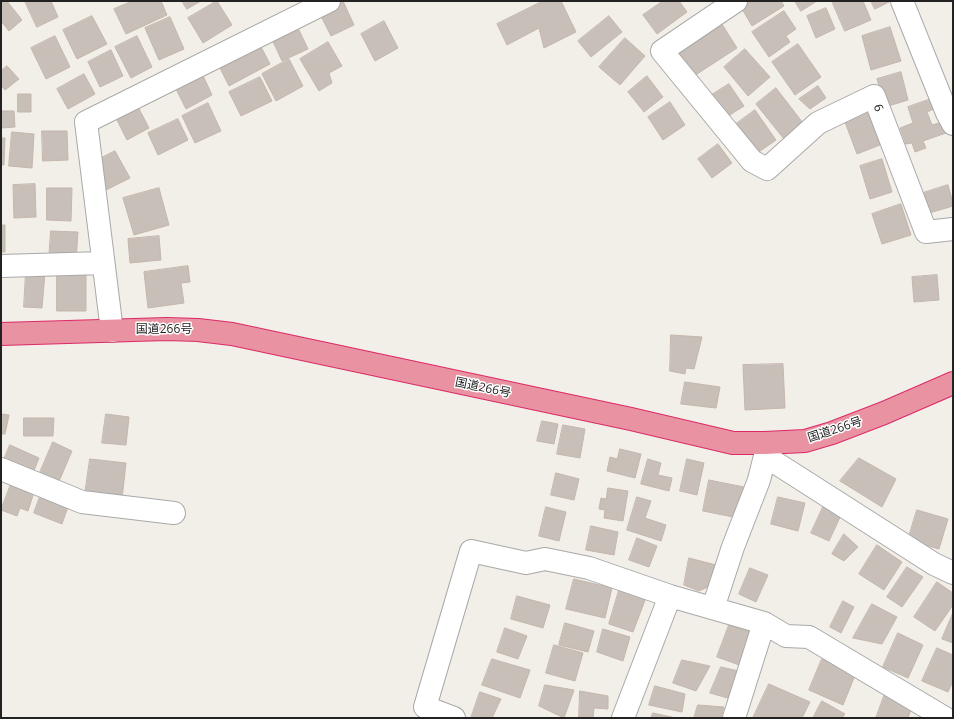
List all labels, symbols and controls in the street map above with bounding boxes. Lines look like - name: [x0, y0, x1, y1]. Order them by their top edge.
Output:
- street label: 6: [870, 102, 886, 114]
- street label: 国道266号: [136, 323, 192, 337]
- street label: 国道266号: [454, 375, 512, 401]
- street label: 国道266号: [806, 414, 864, 446]

